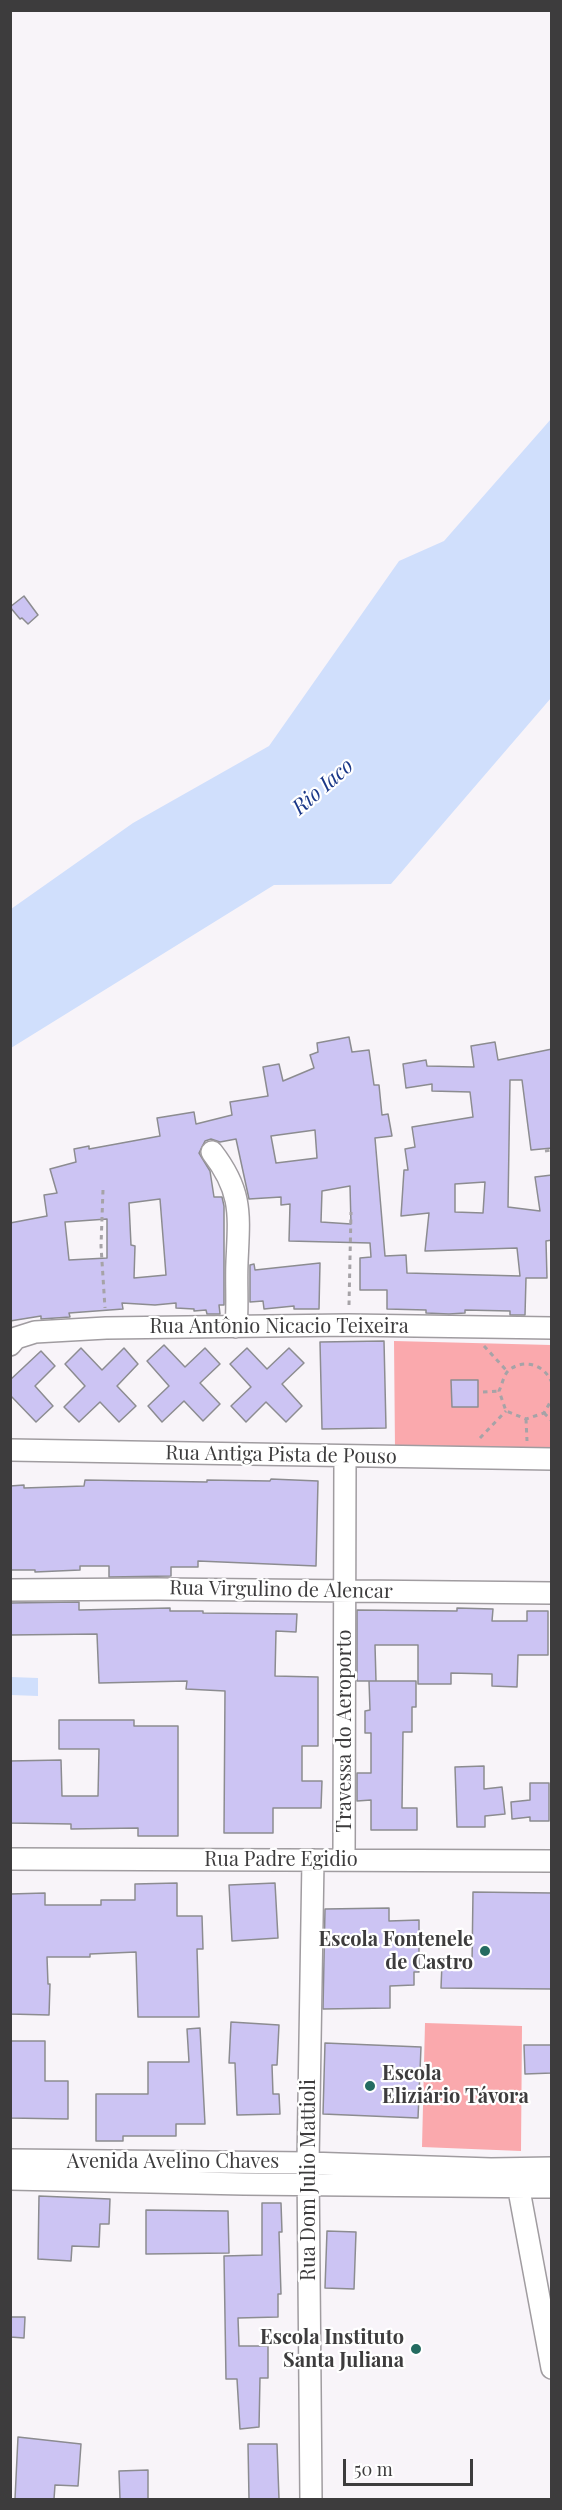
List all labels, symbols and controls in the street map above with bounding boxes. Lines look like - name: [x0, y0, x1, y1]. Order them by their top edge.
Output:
- water label: Rio Iaco: [287, 754, 359, 820]
- street label: Rua Antônio Nicacio Teixeira: [149, 1315, 409, 1339]
- street label: Rua Antiga Pista de Pouso: [165, 1441, 397, 1469]
- street label: Rua Virgulino de Alencar: [169, 1576, 393, 1604]
- street label: Travessa do Aeroporto: [333, 1630, 357, 1832]
- street label: Rua Padre Egidio: [204, 1848, 358, 1872]
- place label: Escola Fontenele de Castro: [319, 1928, 473, 1975]
- marker: Escola Fontenele de Castro: [478, 1944, 492, 1958]
- place label: Escola Eliziário Távora: [382, 2062, 529, 2109]
- street label: Rua Dom Julio Mattioli: [297, 2079, 321, 2281]
- marker: Escola Eliziário Távora: [363, 2079, 377, 2093]
- street label: Avenida Avelino Chaves: [67, 2150, 279, 2174]
- place label: Escola Instituto Santa Juliana: [260, 2326, 404, 2373]
- marker: Escola Instituto Santa Juliana: [409, 2342, 423, 2356]
- scale bar: [346, 2447, 476, 2485]
- text: 50 m: [354, 2457, 393, 2481]

